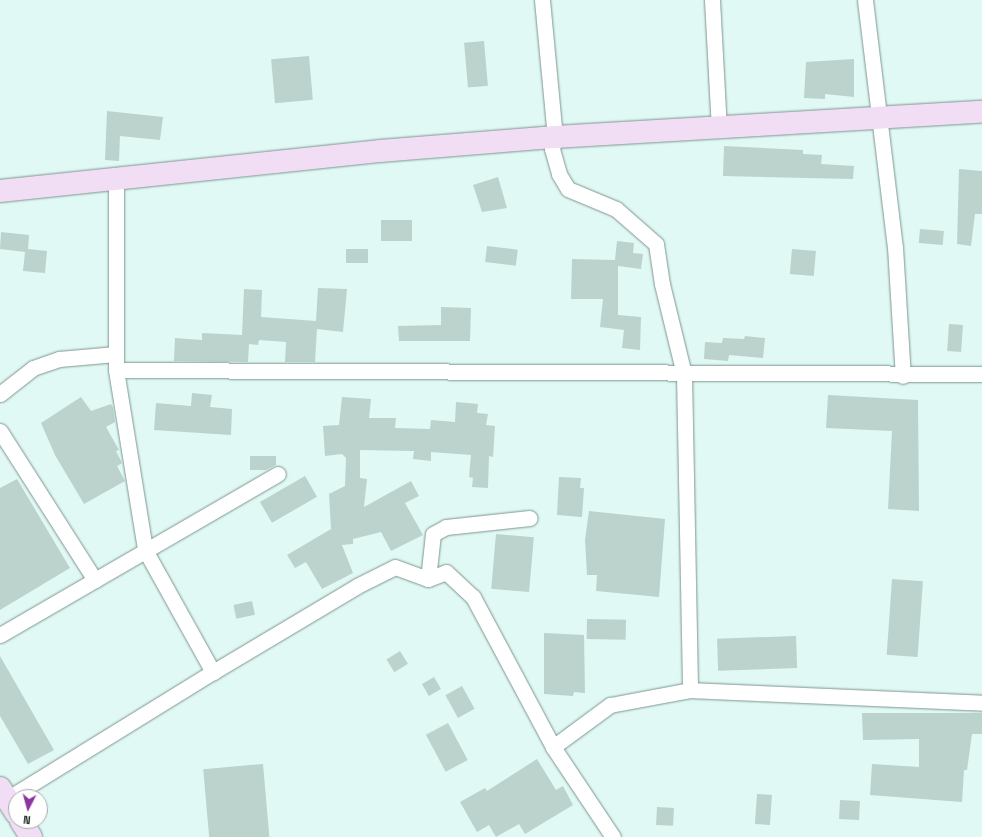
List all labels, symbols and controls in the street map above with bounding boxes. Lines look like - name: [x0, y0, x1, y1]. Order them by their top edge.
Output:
- north arrow: [8, 789, 48, 829]
- text: N: [22, 813, 31, 827]

